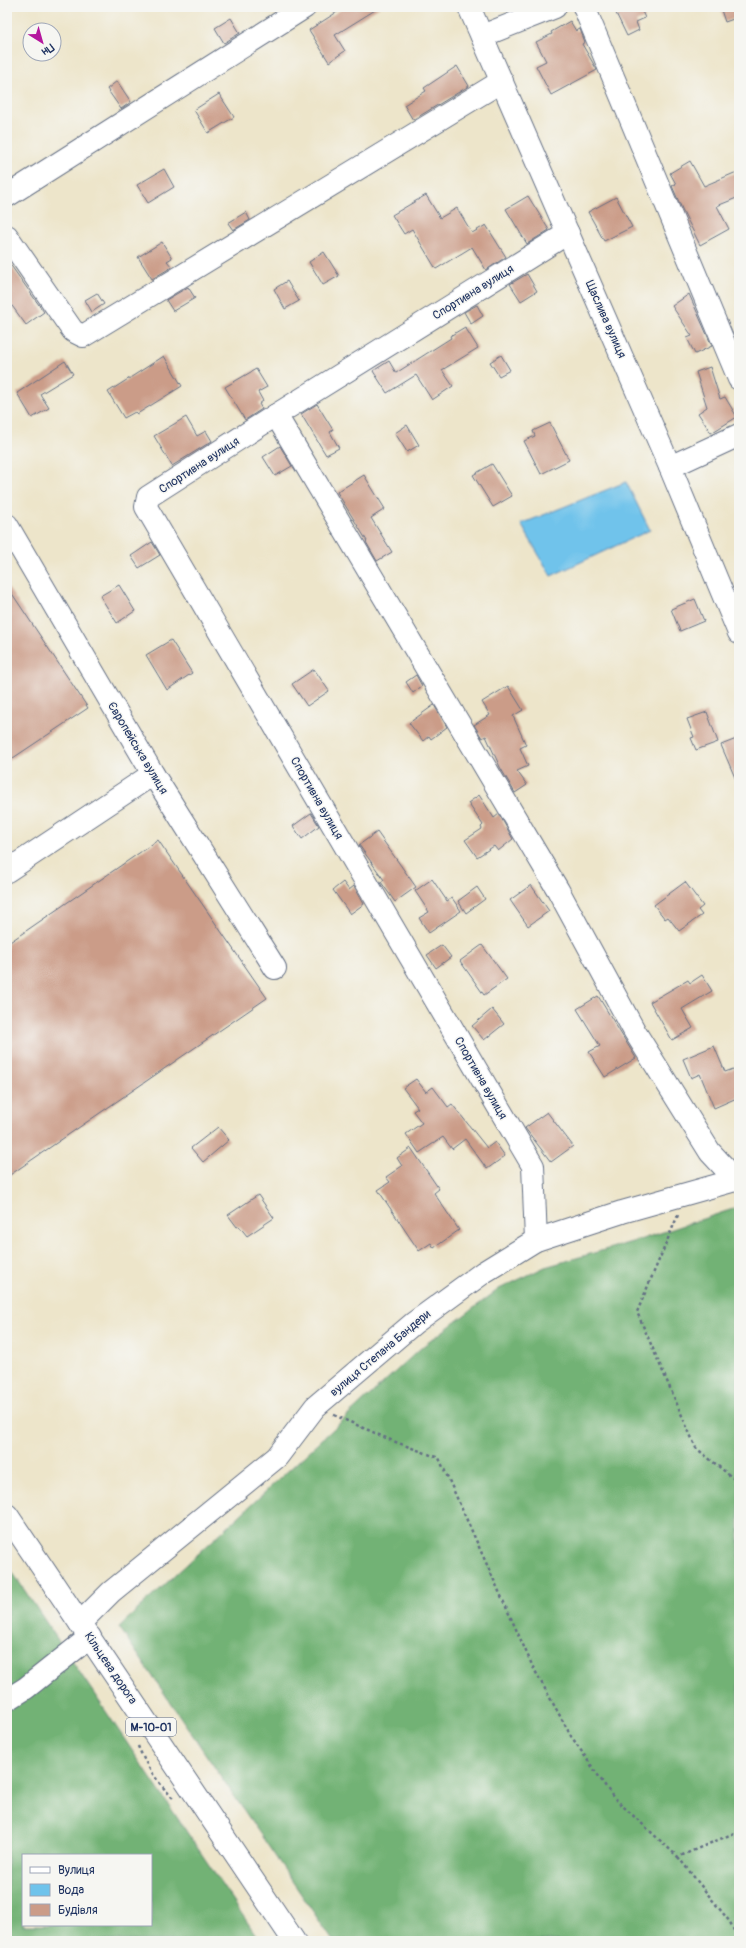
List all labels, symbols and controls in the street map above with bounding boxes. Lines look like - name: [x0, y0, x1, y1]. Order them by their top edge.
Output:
- north arrow: [22, 22, 62, 62]
- text: Пн: [39, 41, 56, 59]
- street label: Спортивна вулиця: [430, 261, 517, 323]
- street label: Щаслива вулиця: [582, 278, 630, 361]
- street label: Спортивна вулиця: [156, 434, 243, 497]
- street label: Європейська вулиця: [104, 699, 171, 797]
- street label: Спортивна вулиця: [287, 754, 346, 843]
- street label: Спортивна вулиця: [451, 1034, 510, 1123]
- street label: вулиця Степана Бандери: [327, 1307, 434, 1400]
- street label: Кільцева дорога: [81, 1629, 140, 1708]
- road number: М-10-01: [126, 1718, 176, 1736]
- legend: [22, 1854, 152, 1926]
- text: Вулиця: [58, 1863, 95, 1878]
- text: Вода: [58, 1883, 84, 1898]
- text: Будівля: [58, 1903, 98, 1918]

